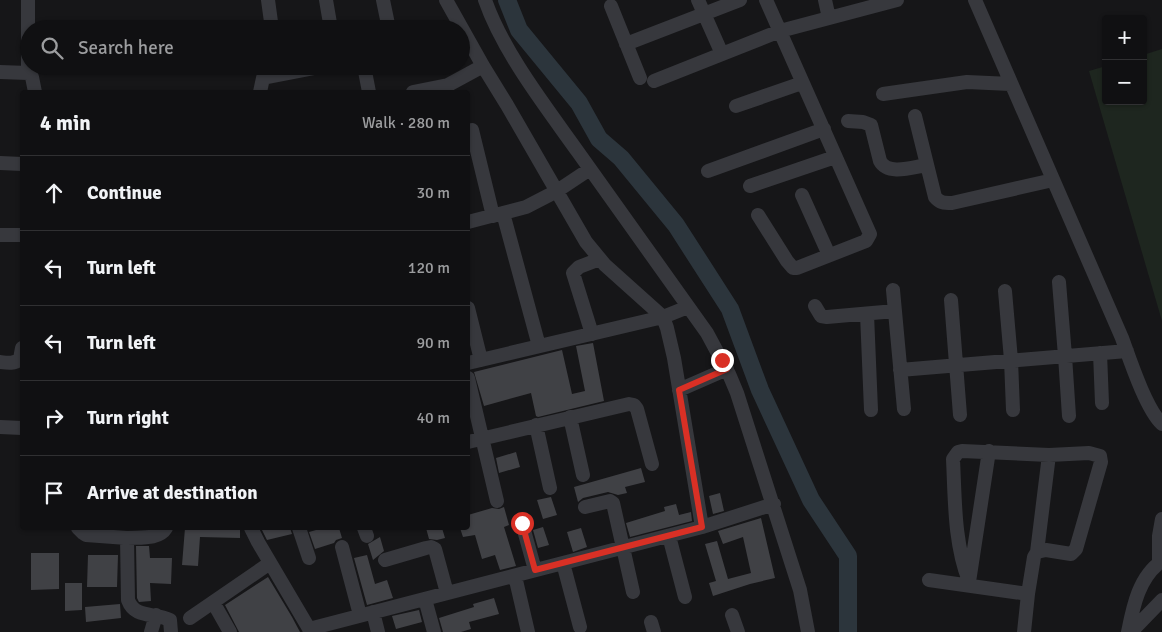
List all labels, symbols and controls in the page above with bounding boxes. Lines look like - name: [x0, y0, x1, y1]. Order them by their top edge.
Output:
- map controls: [1102, 15, 1147, 105]
- button: +: [1102, 15, 1147, 60]
- search box: [20, 20, 470, 75]
- icon: search: [38, 34, 66, 62]
- text: Search here: [78, 36, 174, 60]
- button: −: [1102, 60, 1147, 105]
- text: 4 min: [40, 110, 91, 136]
- text: Walk · 280 m: [362, 113, 450, 133]
- icon: ahead: [40, 179, 68, 207]
- text: Continue: [87, 181, 162, 205]
- text: 30 m: [416, 183, 450, 203]
- icon: left: [40, 254, 68, 282]
- text: Turn left: [87, 256, 156, 280]
- text: 120 m: [408, 258, 450, 278]
- icon: left: [40, 329, 68, 357]
- text: Turn left: [87, 331, 156, 355]
- text: 90 m: [416, 333, 450, 353]
- route end: [711, 349, 734, 372]
- icon: right: [40, 404, 68, 432]
- text: Turn right: [87, 406, 169, 430]
- text: 40 m: [416, 408, 450, 428]
- icon: arrive: [40, 479, 68, 507]
- text: Arrive at destination: [87, 481, 258, 505]
- route start: [511, 512, 534, 535]

